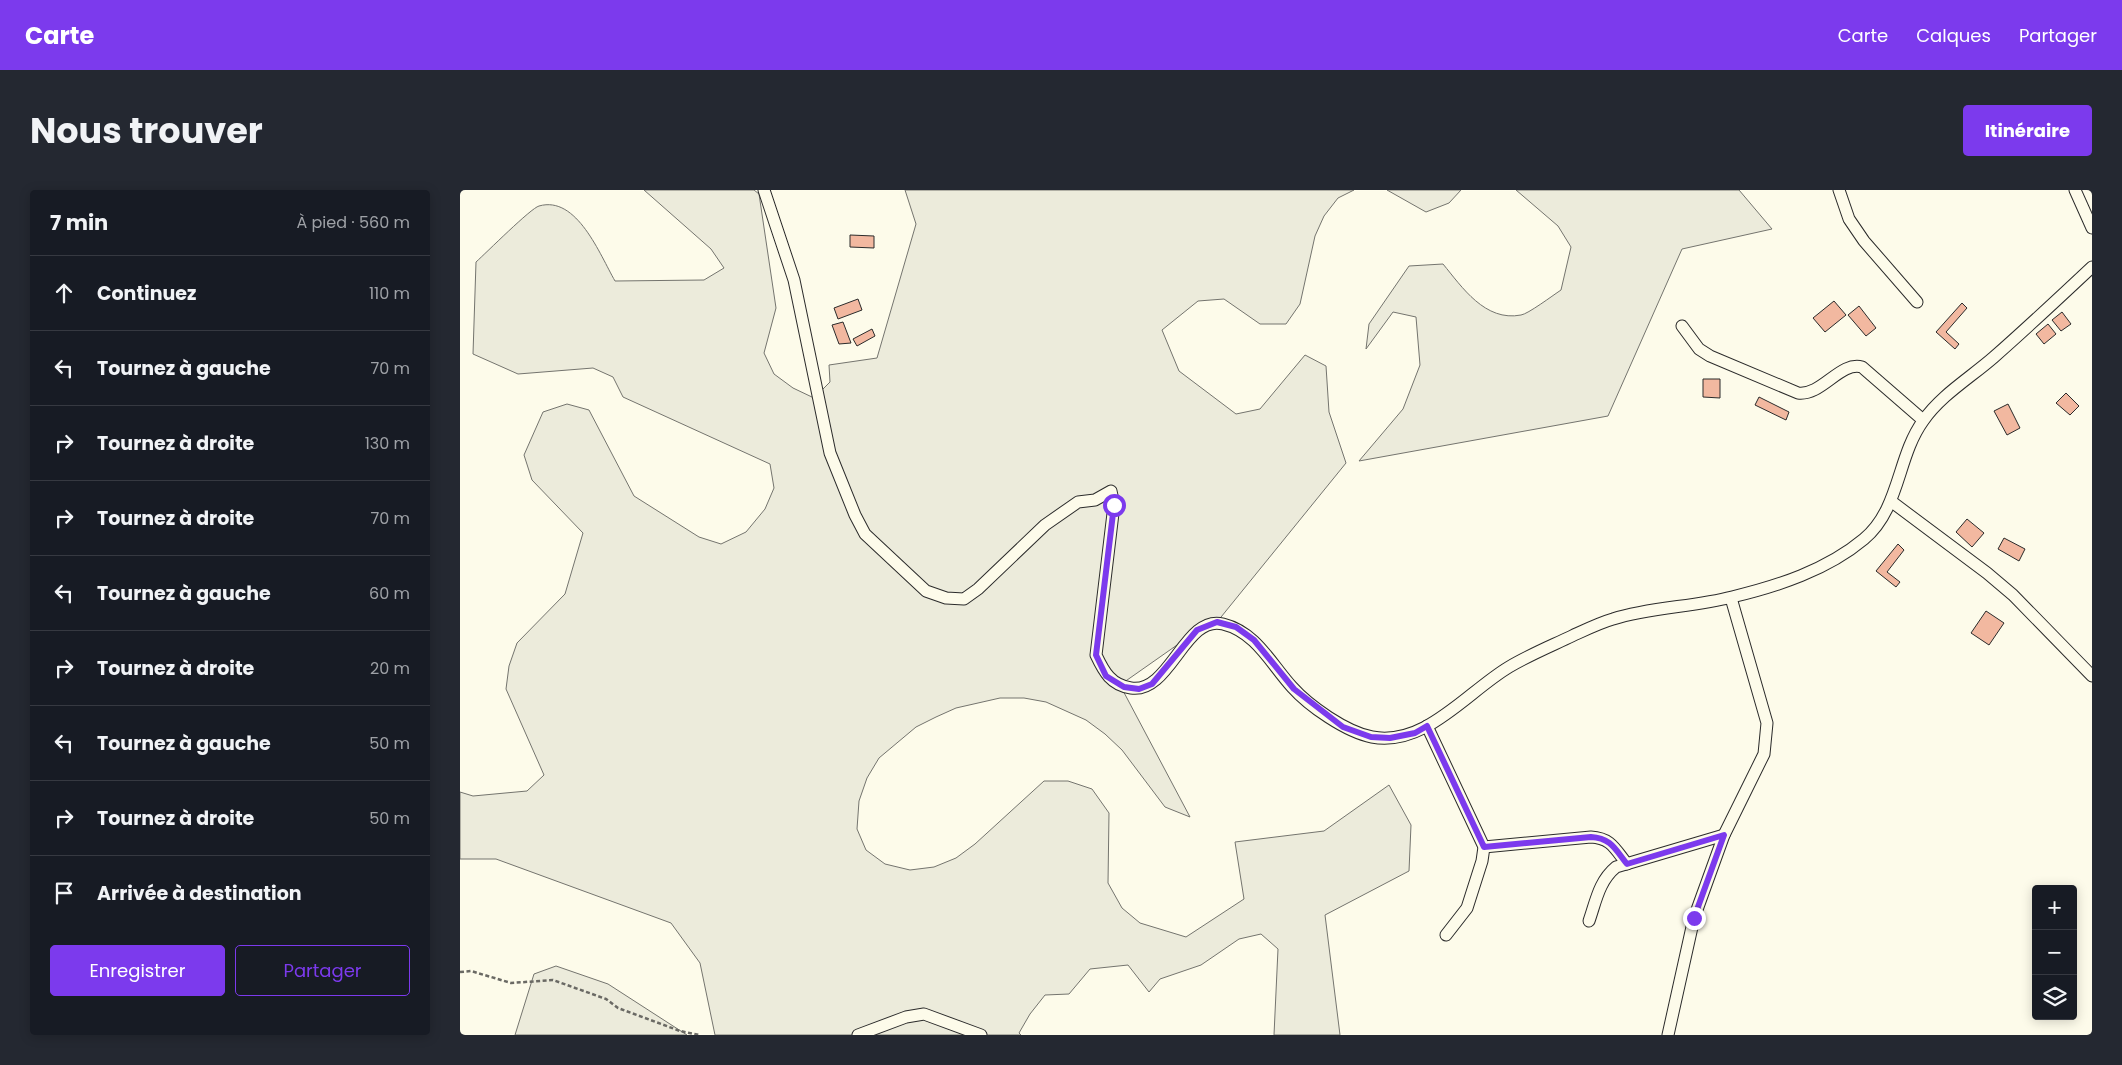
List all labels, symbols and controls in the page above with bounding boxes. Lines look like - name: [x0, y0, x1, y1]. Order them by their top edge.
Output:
- text: Carte: [25, 19, 94, 52]
- text: Carte: [1838, 23, 1888, 48]
- text: Calques: [1916, 23, 1991, 48]
- text: Partager: [2019, 23, 2097, 48]
- button: Itinéraire: [1963, 105, 2092, 156]
- text: Nous trouver: [30, 106, 263, 155]
- text: 7 min: [50, 208, 108, 237]
- text: À pied · 560 m: [297, 211, 410, 234]
- icon: ahead: [50, 279, 78, 307]
- text: Continuez: [97, 280, 196, 307]
- text: 110 m: [369, 282, 410, 305]
- icon: left: [50, 354, 78, 382]
- text: Tournez à gauche: [97, 355, 271, 382]
- text: 70 m: [370, 357, 410, 380]
- icon: right: [50, 429, 78, 457]
- text: Tournez à droite: [97, 430, 254, 457]
- text: 130 m: [365, 432, 410, 455]
- route start: [1103, 494, 1126, 517]
- icon: right: [50, 504, 78, 532]
- text: Tournez à droite: [97, 505, 254, 532]
- text: 70 m: [370, 507, 410, 530]
- icon: left: [50, 579, 78, 607]
- text: Tournez à gauche: [97, 580, 271, 607]
- text: 60 m: [369, 582, 410, 605]
- icon: right: [50, 654, 78, 682]
- text: Tournez à droite: [97, 655, 254, 682]
- text: 20 m: [370, 657, 410, 680]
- icon: left: [50, 729, 78, 757]
- text: Tournez à gauche: [97, 730, 271, 757]
- text: 50 m: [369, 732, 410, 755]
- icon: right: [50, 804, 78, 832]
- text: Tournez à droite: [97, 805, 254, 832]
- text: 50 m: [369, 807, 410, 830]
- icon: arrive: [50, 879, 78, 907]
- text: Arrivée à destination: [97, 880, 302, 907]
- map controls: [2032, 885, 2077, 1020]
- button: +: [2032, 885, 2077, 930]
- route end: [1683, 907, 1706, 930]
- button: −: [2032, 930, 2077, 975]
- button: Enregistrer: [50, 945, 225, 996]
- button: Partager: [235, 945, 410, 996]
- button: layers: [2032, 975, 2077, 1020]

